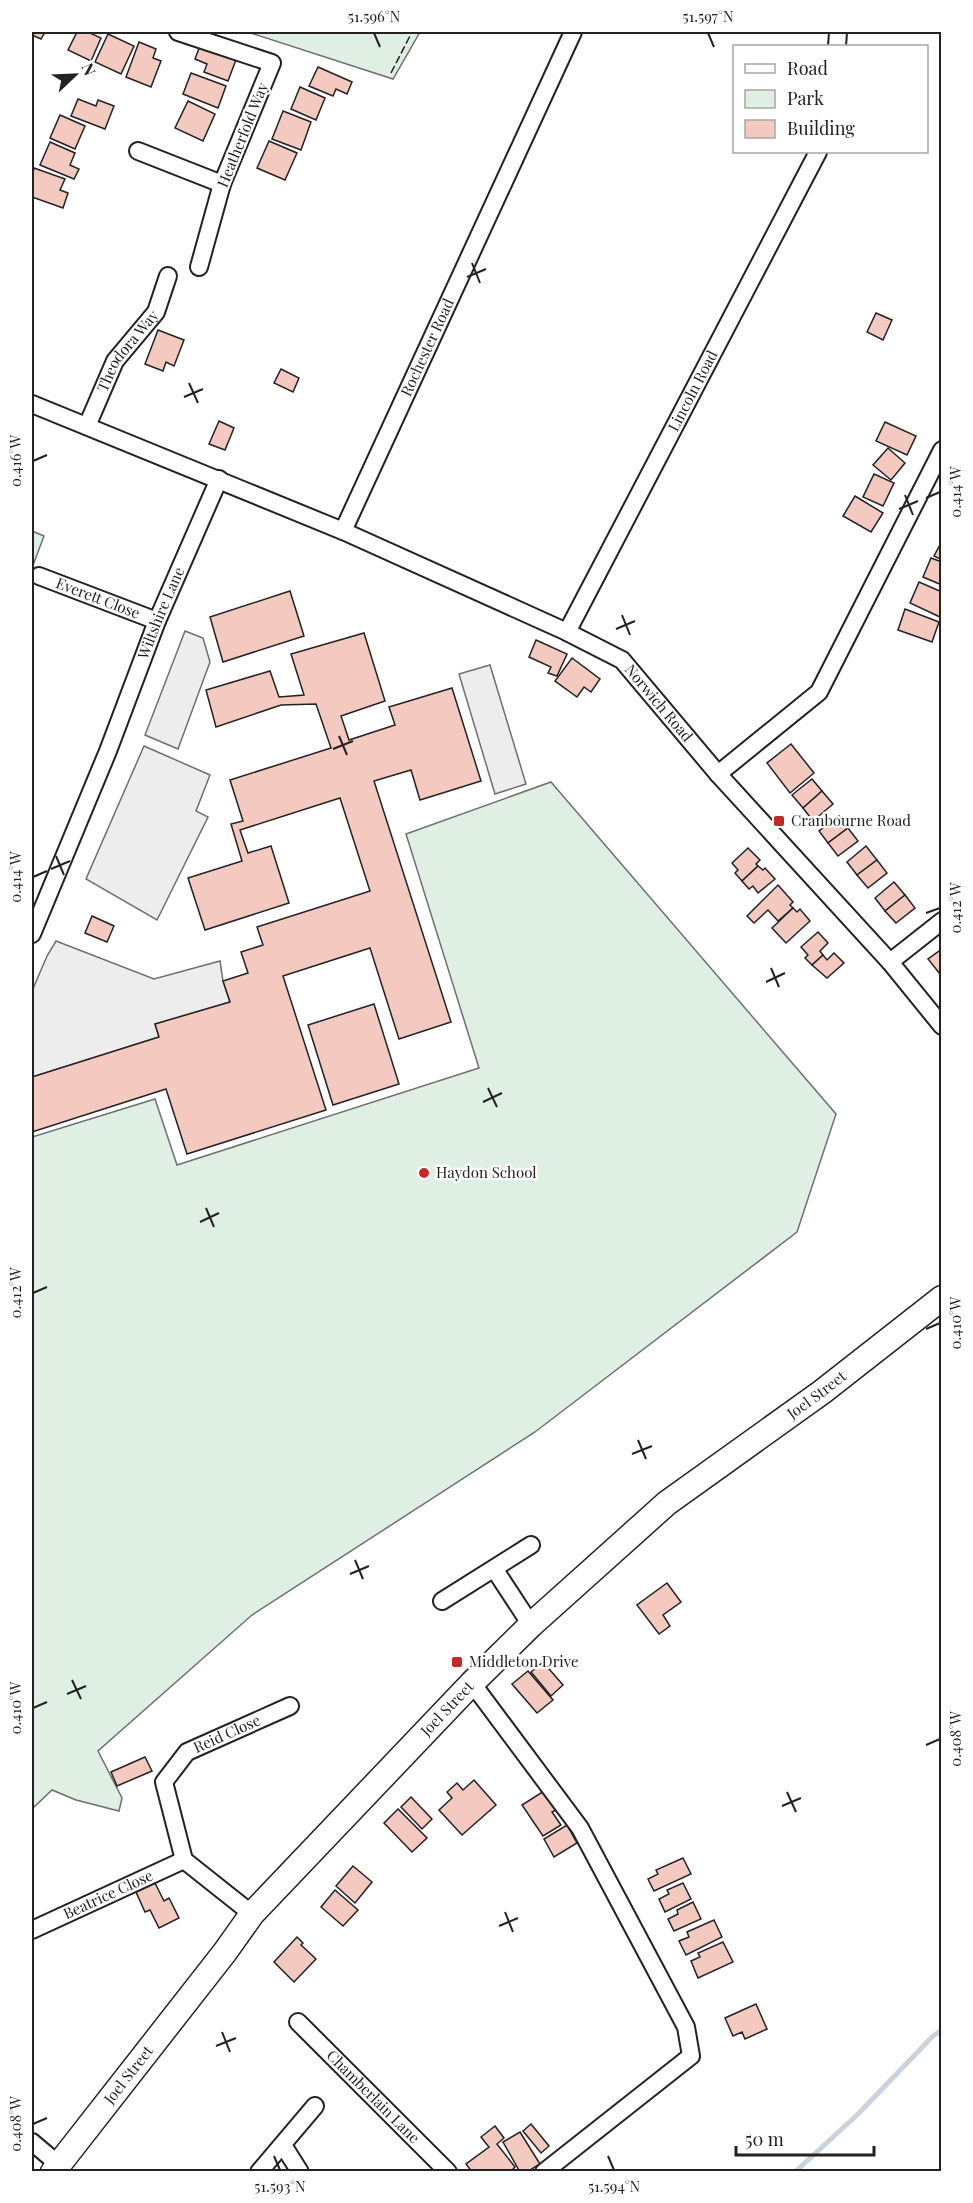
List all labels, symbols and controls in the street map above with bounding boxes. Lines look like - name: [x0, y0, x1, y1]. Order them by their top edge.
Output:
- text: 51.596°N: [348, 6, 401, 26]
- text: 51.597°N: [682, 6, 734, 26]
- north arrow: [45, 45, 105, 105]
- legend: [733, 45, 928, 153]
- text: Road: [787, 56, 828, 80]
- text: N: [77, 60, 101, 79]
- street label: Heatherfold Way: [212, 79, 272, 190]
- text: Park: [787, 86, 824, 110]
- text: Building: [787, 116, 855, 140]
- street label: Rochester Road: [395, 295, 458, 399]
- street label: Theodora Way: [92, 305, 163, 395]
- street label: Lincoln Road: [663, 346, 722, 434]
- text: 0.416°W: [5, 435, 25, 487]
- text: 0.414°W: [945, 466, 965, 518]
- street label: Wiltshire Lane: [132, 564, 188, 663]
- street label: Everett Close: [53, 572, 143, 623]
- street label: Norwich Road: [621, 660, 698, 746]
- place label: Cranbourne Road: [791, 810, 911, 830]
- marker: Cranbourne Road: [772, 814, 786, 828]
- text: 0.414°W: [5, 851, 25, 903]
- text: 0.412°W: [945, 882, 965, 934]
- place label: Haydon School: [436, 1162, 537, 1182]
- marker: Haydon School: [417, 1166, 431, 1180]
- text: 0.412°W: [5, 1267, 25, 1319]
- text: 0.410°W: [945, 1296, 965, 1349]
- street label: Joel Street: [782, 1365, 850, 1423]
- place label: Middleton Drive: [469, 1651, 579, 1671]
- marker: Middleton Drive: [450, 1655, 464, 1669]
- street label: Joel Street: [415, 1676, 478, 1741]
- text: 0.410°W: [5, 1681, 25, 1734]
- street label: Reid Close: [190, 1710, 263, 1757]
- text: 0.408°W: [945, 1711, 965, 1767]
- street label: Beatrice Close: [60, 1865, 156, 1923]
- street label: Joel Street: [98, 2041, 157, 2109]
- street label: Chamberlain Lane: [323, 2045, 425, 2147]
- text: 0.408°W: [5, 2096, 25, 2152]
- scale bar: [736, 2119, 874, 2157]
- text: 50 m: [745, 2127, 784, 2151]
- text: 51.593°N: [254, 2176, 306, 2196]
- text: 51.594°N: [588, 2176, 640, 2196]

